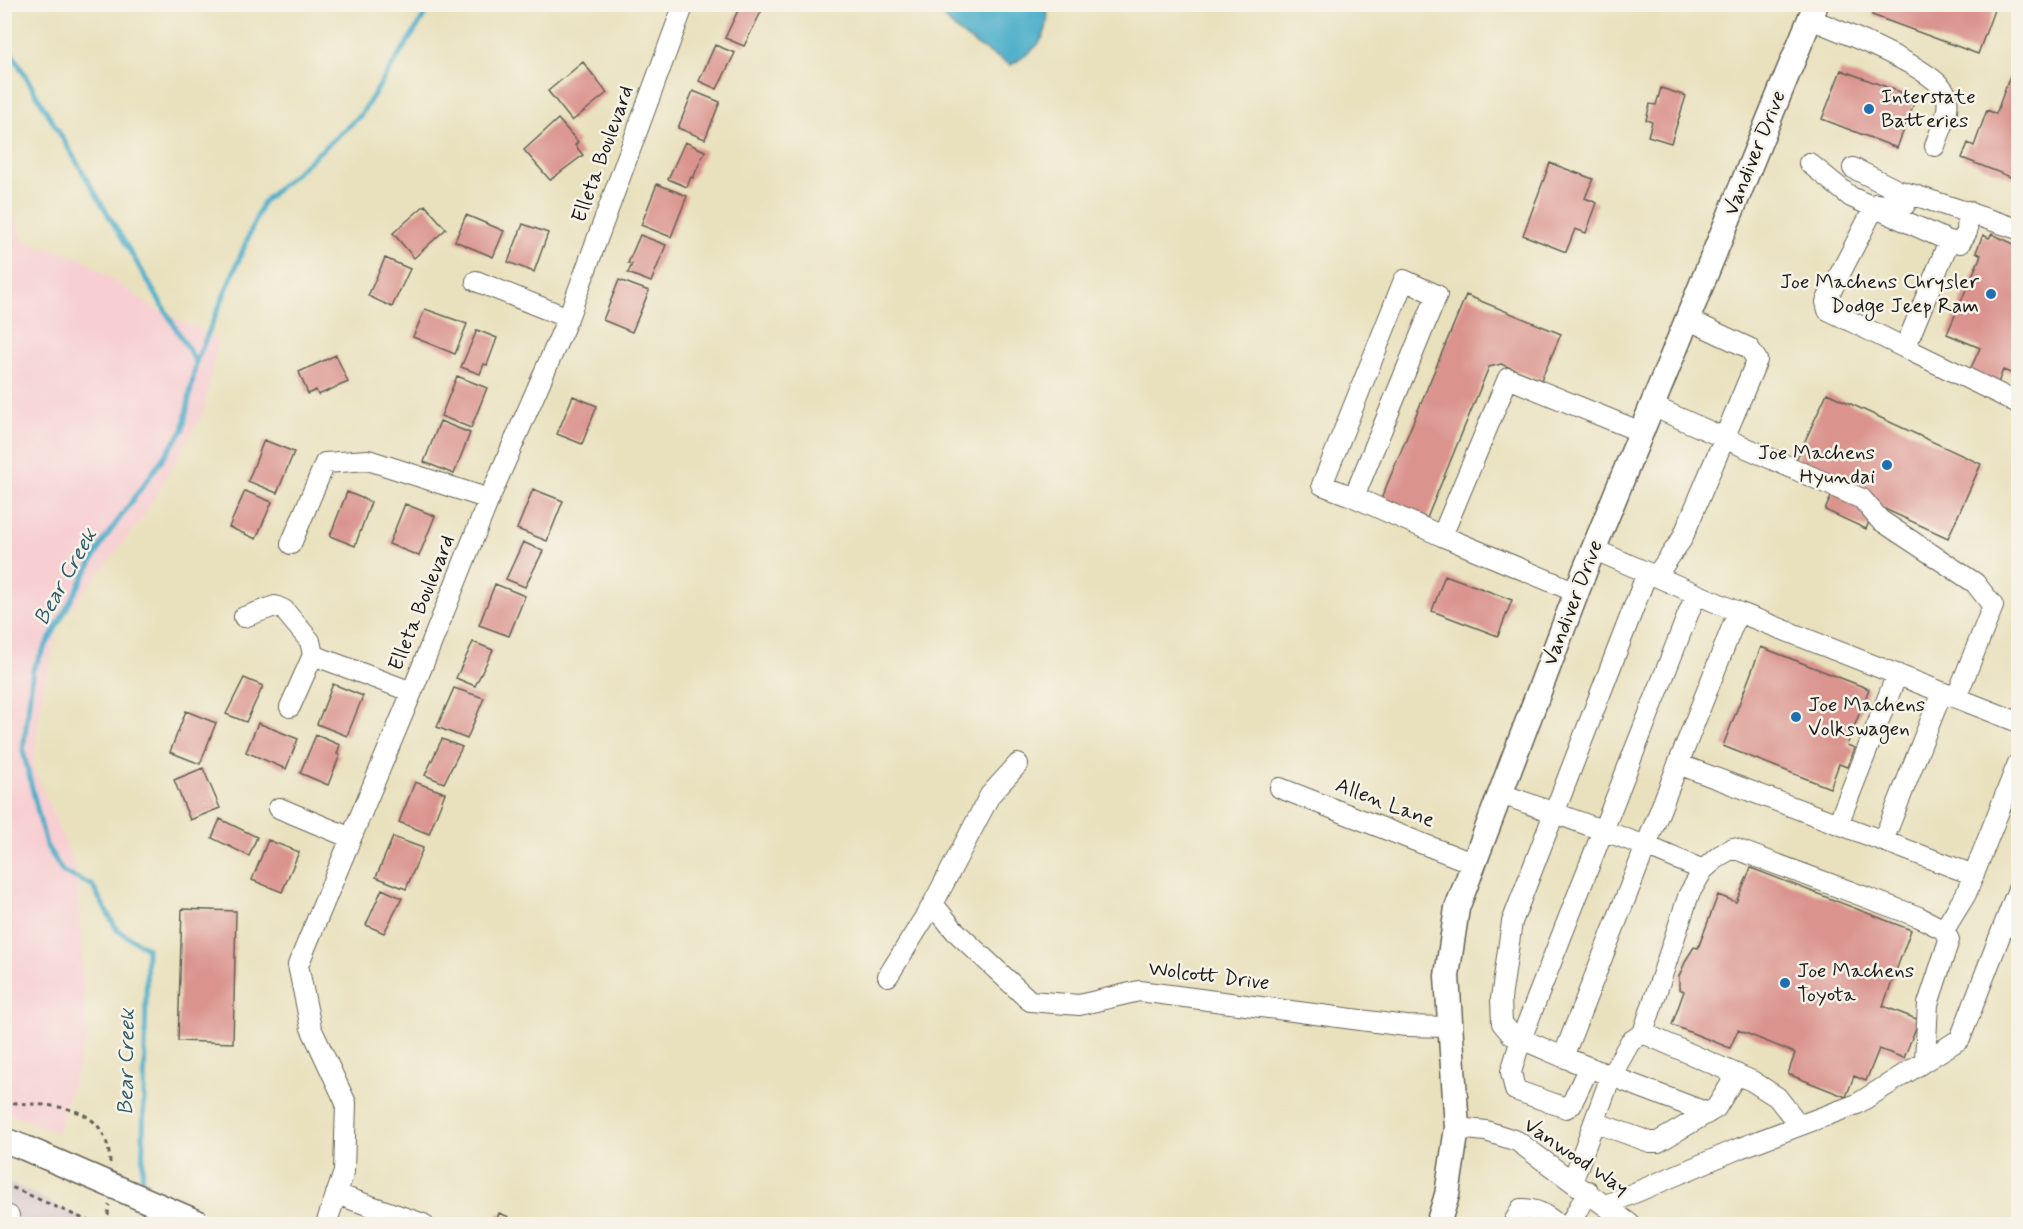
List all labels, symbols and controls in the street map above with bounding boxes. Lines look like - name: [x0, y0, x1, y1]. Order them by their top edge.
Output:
- street label: Elleta Boulevard: [565, 82, 641, 226]
- place label: Interstate Batteries: [1881, 83, 1976, 135]
- street label: Vandiver Drive: [1717, 86, 1793, 220]
- marker: Interstate Batteries: [1862, 102, 1876, 116]
- place label: Joe Machens Chrysler Dodge Jeep Ram: [1780, 268, 1979, 321]
- marker: Joe Machens Chrysler Dodge Jeep Ram: [1984, 287, 1998, 301]
- place label: Joe Machens Hyundai: [1758, 439, 1875, 491]
- marker: Joe Machens Hyundai: [1880, 458, 1894, 472]
- water label: Bear Creek: [28, 522, 105, 630]
- street label: Elleta Boulevard: [382, 531, 462, 675]
- street label: Vandiver Drive: [1536, 536, 1610, 670]
- place label: Joe Machens Volkswagen: [1808, 691, 1925, 744]
- marker: Joe Machens Volkswagen: [1789, 710, 1803, 724]
- street label: Allen Lane: [1331, 771, 1439, 835]
- street label: Wolcott Drive: [1147, 955, 1271, 997]
- place label: Joe Machens Toyota: [1797, 957, 1914, 1009]
- marker: Joe Machens Toyota: [1778, 976, 1792, 990]
- water label: Bear Creek: [112, 1007, 142, 1115]
- street label: Vanwood Way: [1518, 1112, 1634, 1202]

